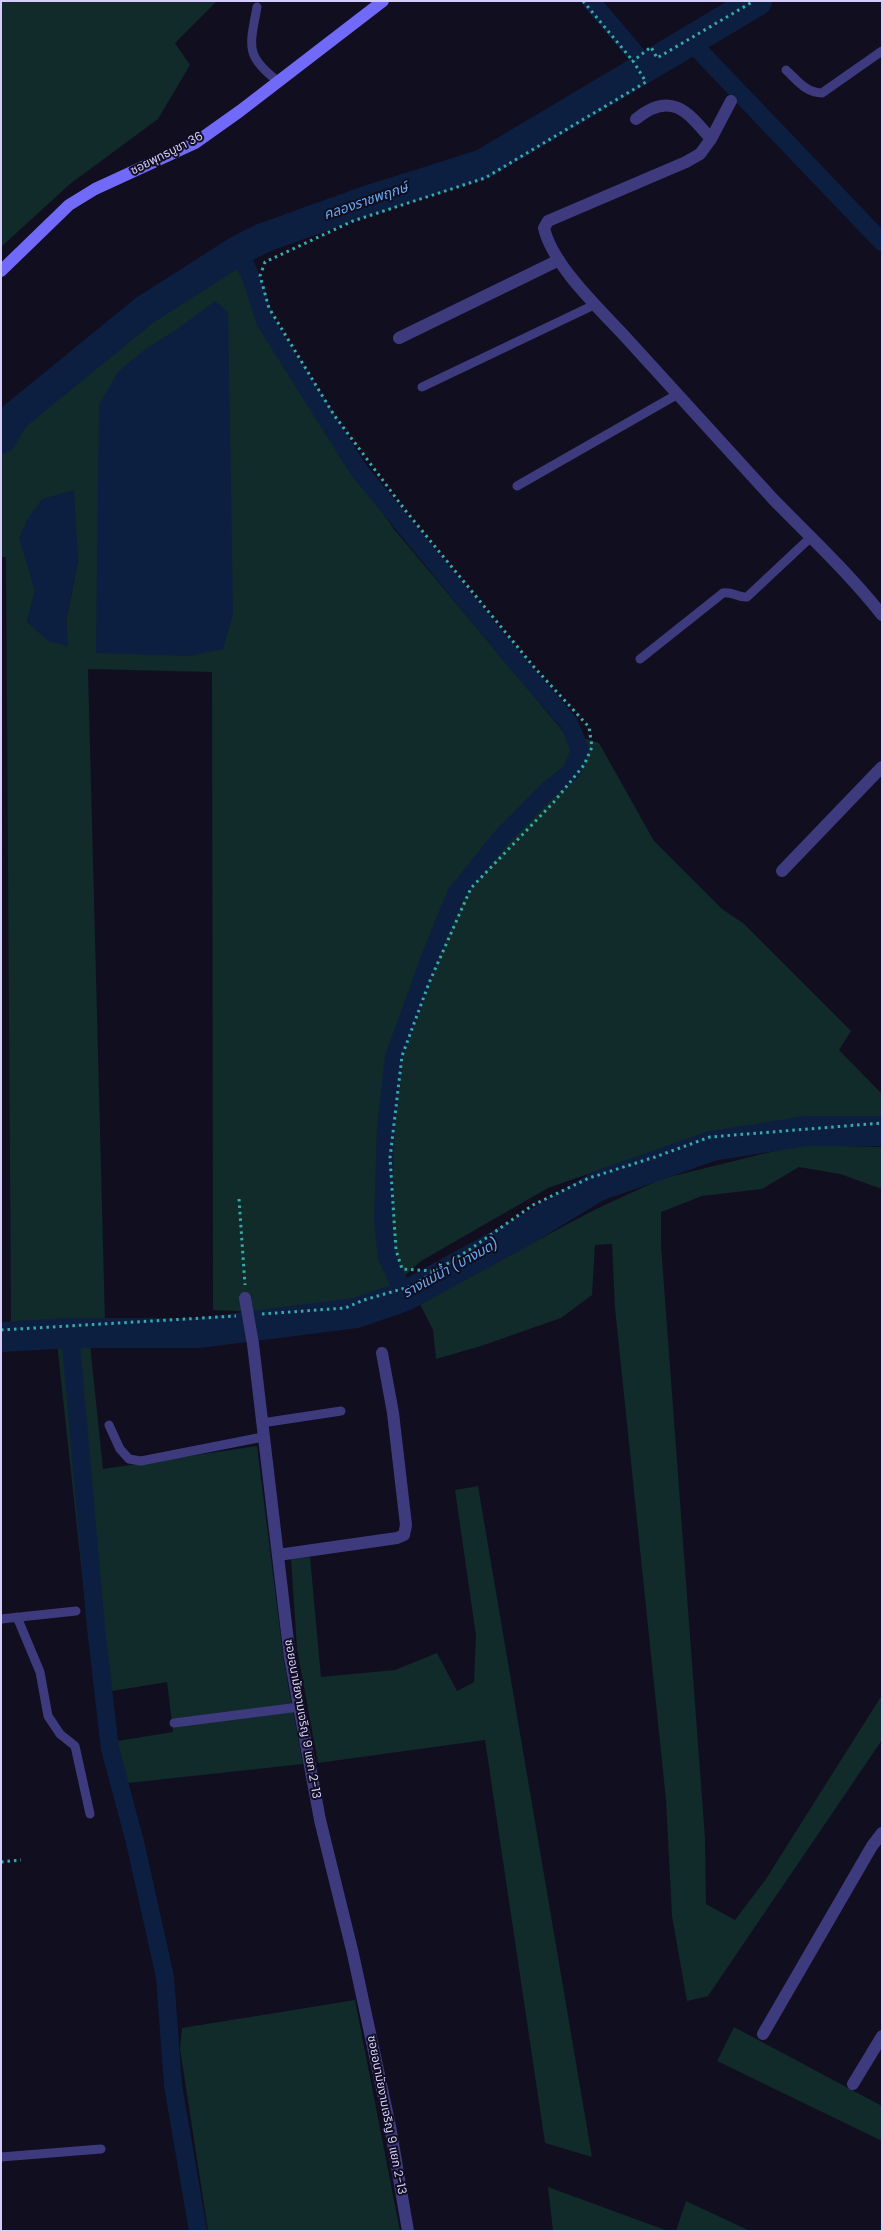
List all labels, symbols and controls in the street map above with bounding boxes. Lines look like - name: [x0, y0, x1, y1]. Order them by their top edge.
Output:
- street label: ซอยพุทธบูชา 36: [128, 130, 206, 178]
- water label: คลองราชพฤกษ์: [322, 180, 410, 224]
- water label: รางแม่น้ำ (บางมด): [400, 1236, 502, 1302]
- street label: ซอยอนามัยงามเจริญ 9 แยก 2-13: [281, 1638, 323, 1800]
- street label: ซอยอนามัยงามเจริญ 9 แยก 2-13: [364, 2034, 408, 2196]

